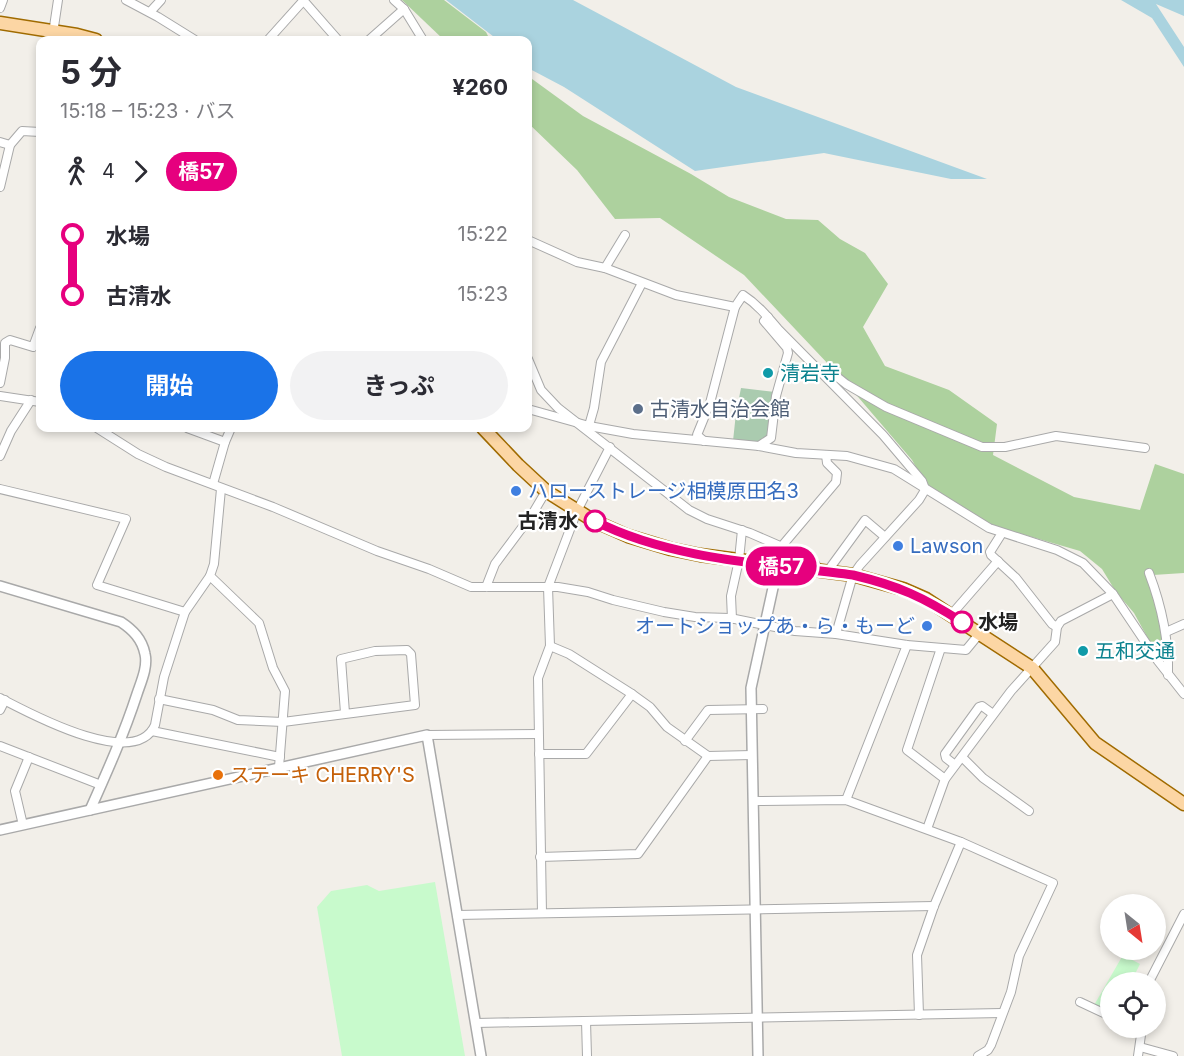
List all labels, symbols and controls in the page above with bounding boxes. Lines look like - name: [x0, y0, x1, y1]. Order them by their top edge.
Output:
- text: 5 分: [60, 52, 122, 92]
- text: ¥260: [452, 74, 508, 100]
- text: 15:18 – 15:23 · バス: [60, 99, 235, 123]
- icon: walk: [60, 155, 93, 188]
- icon: forward: [124, 155, 157, 188]
- text: 4: [102, 159, 115, 183]
- text: 橋57: [178, 159, 225, 184]
- text: 15:22: [458, 222, 508, 246]
- text: 水場: [106, 223, 150, 249]
- text: 15:23: [457, 282, 508, 306]
- text: 古清水: [106, 283, 172, 309]
- button: 開始: [60, 351, 278, 420]
- button: きっぷ: [290, 351, 508, 420]
- place label: 清岩寺: [780, 361, 840, 385]
- marker: 清岩寺: [761, 366, 775, 380]
- place label: 古清水自治会館: [650, 397, 790, 421]
- marker: 古清水自治会館: [631, 402, 645, 416]
- place label: ハローストレージ相模原田名3: [528, 479, 799, 503]
- marker: ハローストレージ相模原田名3: [509, 484, 523, 498]
- place label: 古清水: [518, 509, 578, 533]
- marker: 古清水: [584, 510, 606, 532]
- place label: Lawson: [910, 534, 983, 558]
- marker: Lawson: [891, 539, 905, 553]
- line badge: 橋57: [746, 546, 816, 586]
- text: 橋57: [758, 554, 804, 579]
- place label: 水場: [978, 610, 1018, 634]
- marker: 水場: [951, 611, 973, 633]
- place label: オートショップあ・ら・もーど: [635, 614, 915, 638]
- marker: オートショップあ・ら・もーど: [920, 619, 934, 633]
- place label: 五和交通: [1095, 639, 1175, 663]
- marker: 五和交通: [1076, 644, 1090, 658]
- place label: ステーキ CHERRY'S: [230, 763, 415, 787]
- marker: ステーキ CHERRY'S: [211, 768, 225, 782]
- north arrow: [1100, 894, 1166, 960]
- map controls: [1100, 894, 1166, 1038]
- button: locate: [1100, 972, 1166, 1038]

